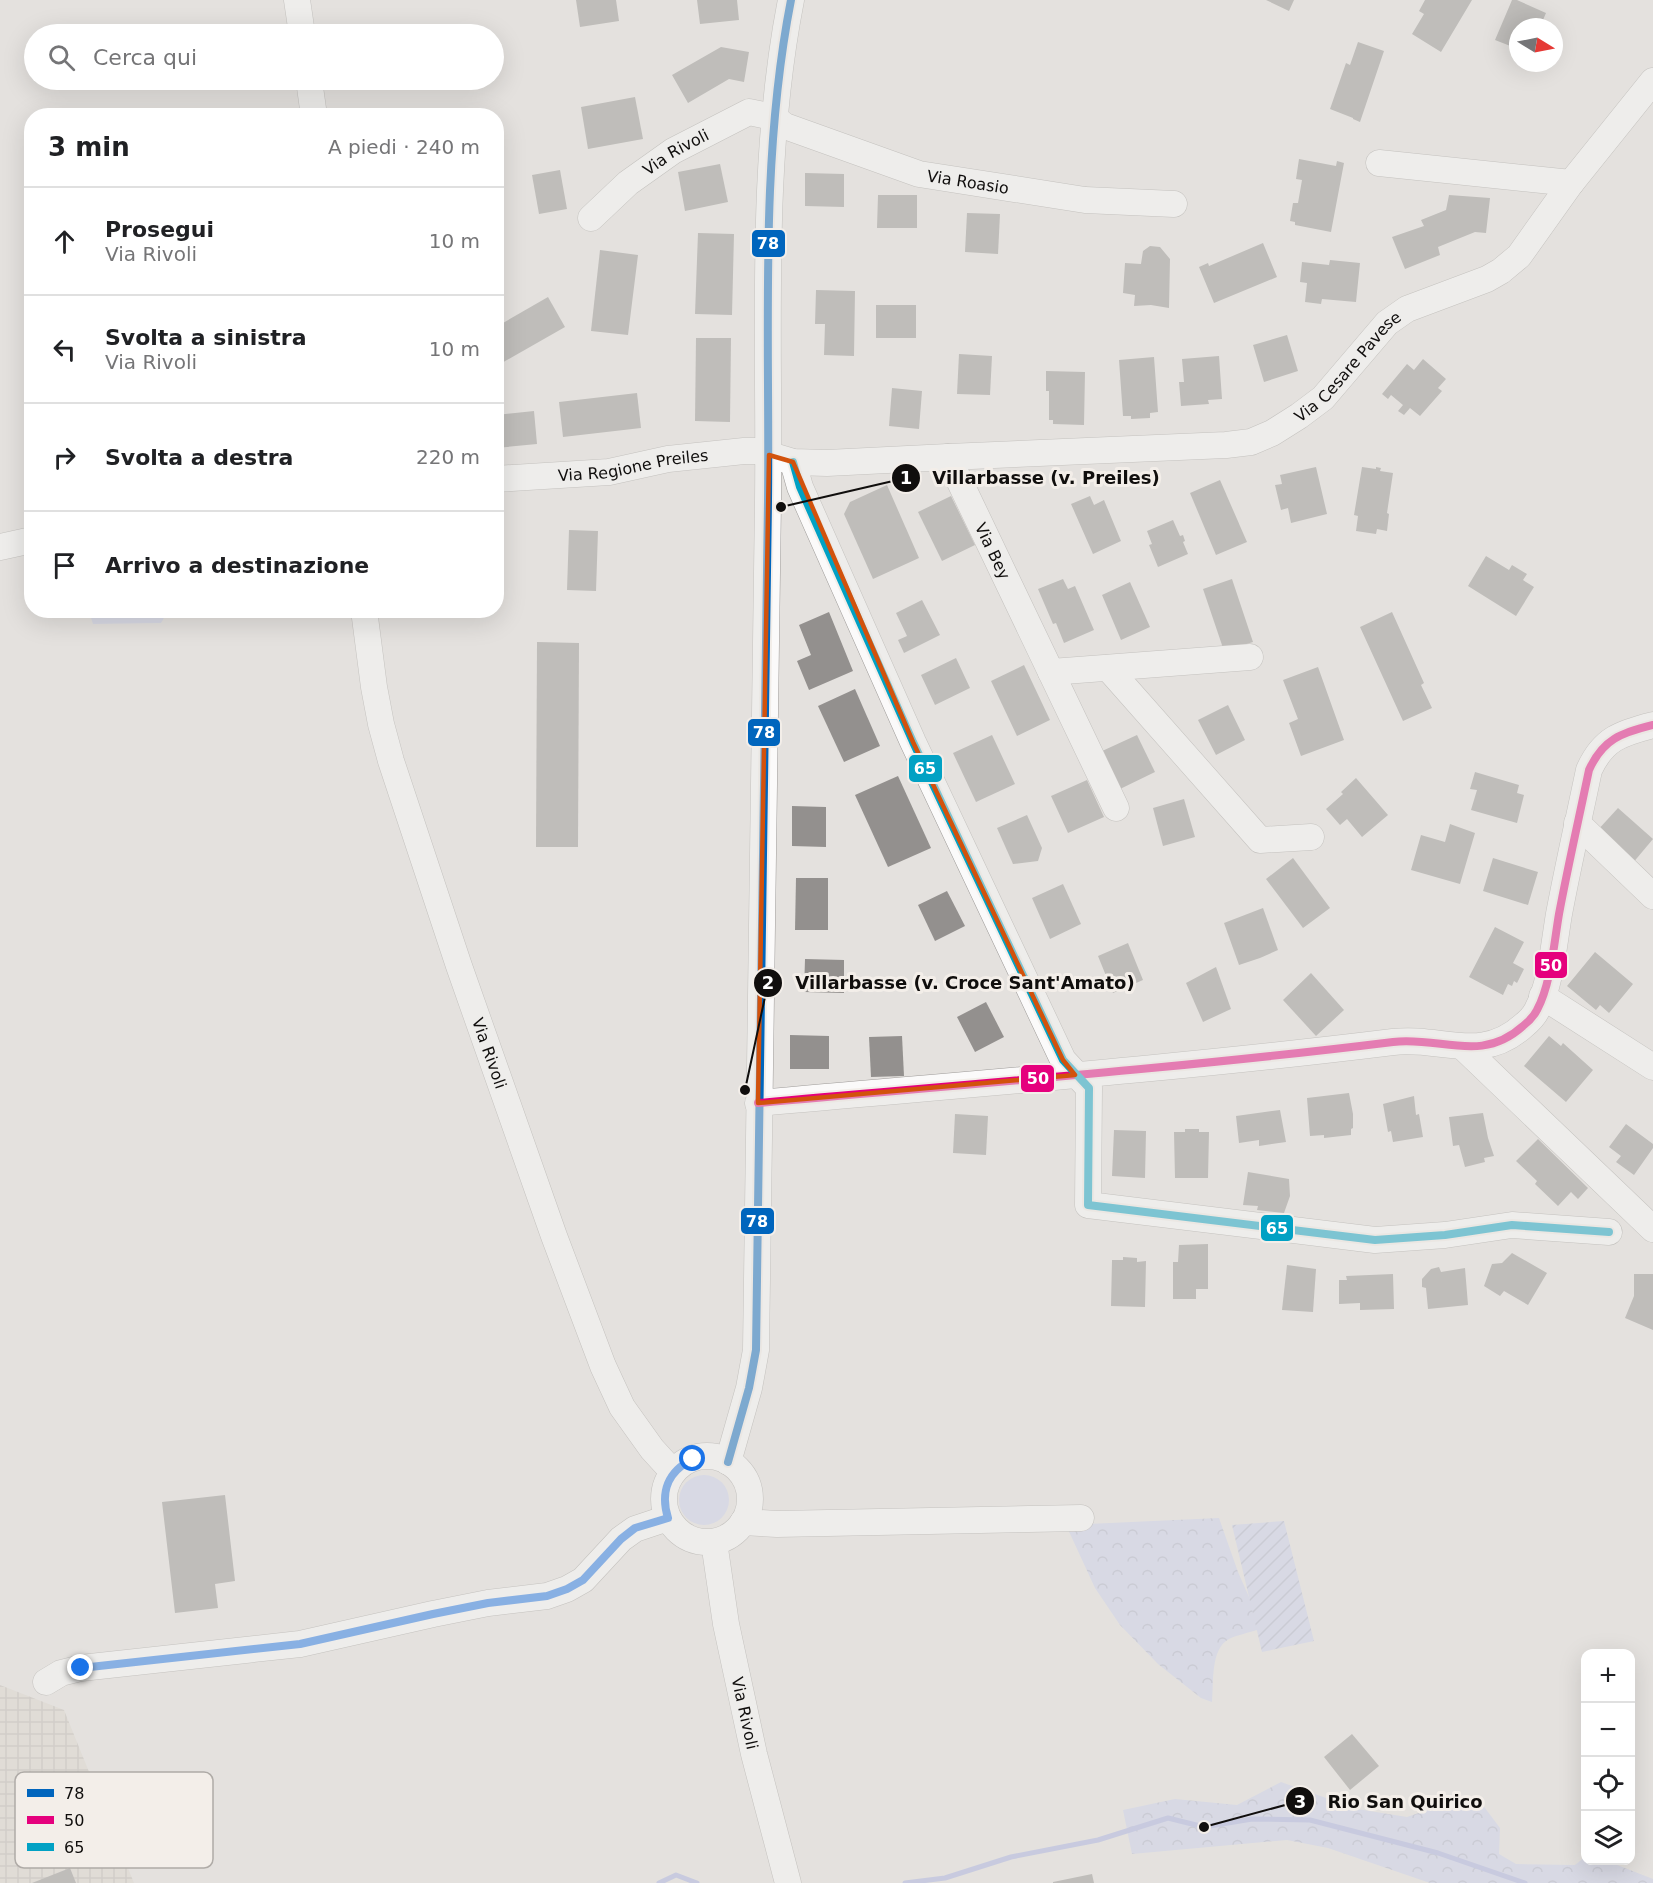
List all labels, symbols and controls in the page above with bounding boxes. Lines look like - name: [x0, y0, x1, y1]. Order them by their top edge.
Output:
- north arrow: [1509, 18, 1563, 72]
- search box: [24, 24, 504, 90]
- icon: search: [45, 41, 78, 74]
- text: Cerca qui: [93, 45, 197, 70]
- street label: Via Rivoli: [639, 125, 712, 179]
- text: 3 min: [48, 132, 130, 162]
- text: A piedi · 240 m: [328, 135, 480, 159]
- street label: Via Roasio: [926, 166, 1010, 198]
- text: Prosegui: [105, 217, 214, 242]
- icon: ahead: [48, 225, 81, 258]
- text: 10 m: [429, 229, 480, 253]
- line badge: 78: [751, 229, 786, 258]
- text: 78: [757, 234, 779, 253]
- text: Via Rivoli: [105, 242, 197, 266]
- street label: Via Cesare Pavese: [1291, 307, 1405, 426]
- text: Svolta a sinistra: [105, 325, 307, 350]
- icon: left: [48, 333, 81, 366]
- text: 10 m: [429, 337, 480, 361]
- text: Via Rivoli: [105, 350, 197, 374]
- icon: right: [48, 441, 81, 474]
- text: Svolta a destra: [105, 445, 293, 470]
- text: 220 m: [416, 445, 480, 469]
- street label: Via Regione Preiles: [557, 446, 709, 485]
- callout: Villarbasse (v. Preiles): [891, 460, 1172, 496]
- text: 1: [900, 467, 912, 488]
- text: Villarbasse (v. Preiles): [932, 467, 1160, 488]
- street label: Via Bey: [971, 520, 1014, 582]
- icon: arrive: [48, 549, 81, 582]
- text: Arrivo a destinazione: [105, 553, 369, 578]
- line badge: 78: [747, 718, 781, 747]
- text: 78: [753, 723, 775, 742]
- line badge: 65: [908, 754, 943, 783]
- text: 65: [914, 759, 936, 778]
- line badge: 50: [1534, 951, 1568, 979]
- text: 50: [1540, 956, 1562, 975]
- callout: Villarbasse (v. Croce Sant'Amato): [753, 965, 1147, 1001]
- text: 2: [762, 972, 774, 993]
- text: Villarbasse (v. Croce Sant'Amato): [795, 972, 1135, 993]
- street label: Via Rivoli: [468, 1015, 510, 1091]
- line badge: 50: [1020, 1064, 1055, 1093]
- text: 50: [1027, 1069, 1049, 1088]
- line badge: 78: [740, 1207, 775, 1235]
- text: 78: [746, 1212, 768, 1231]
- line badge: 65: [1260, 1214, 1294, 1242]
- text: 65: [1266, 1219, 1288, 1238]
- route start: [679, 1445, 705, 1471]
- map controls: [1581, 1649, 1635, 1865]
- button: +: [1581, 1649, 1635, 1703]
- route end: [67, 1654, 93, 1680]
- street label: Via Rivoli: [728, 1675, 762, 1751]
- button: −: [1581, 1703, 1635, 1757]
- button: locate: [1581, 1757, 1635, 1811]
- legend: [15, 1772, 213, 1868]
- callout: Rio San Quirico: [1285, 1783, 1494, 1819]
- text: 78: [64, 1784, 84, 1803]
- text: 3: [1294, 1791, 1306, 1812]
- text: Rio San Quirico: [1327, 1791, 1483, 1812]
- text: 50: [64, 1811, 84, 1830]
- button: layers: [1581, 1811, 1635, 1865]
- text: 65: [64, 1838, 84, 1857]

